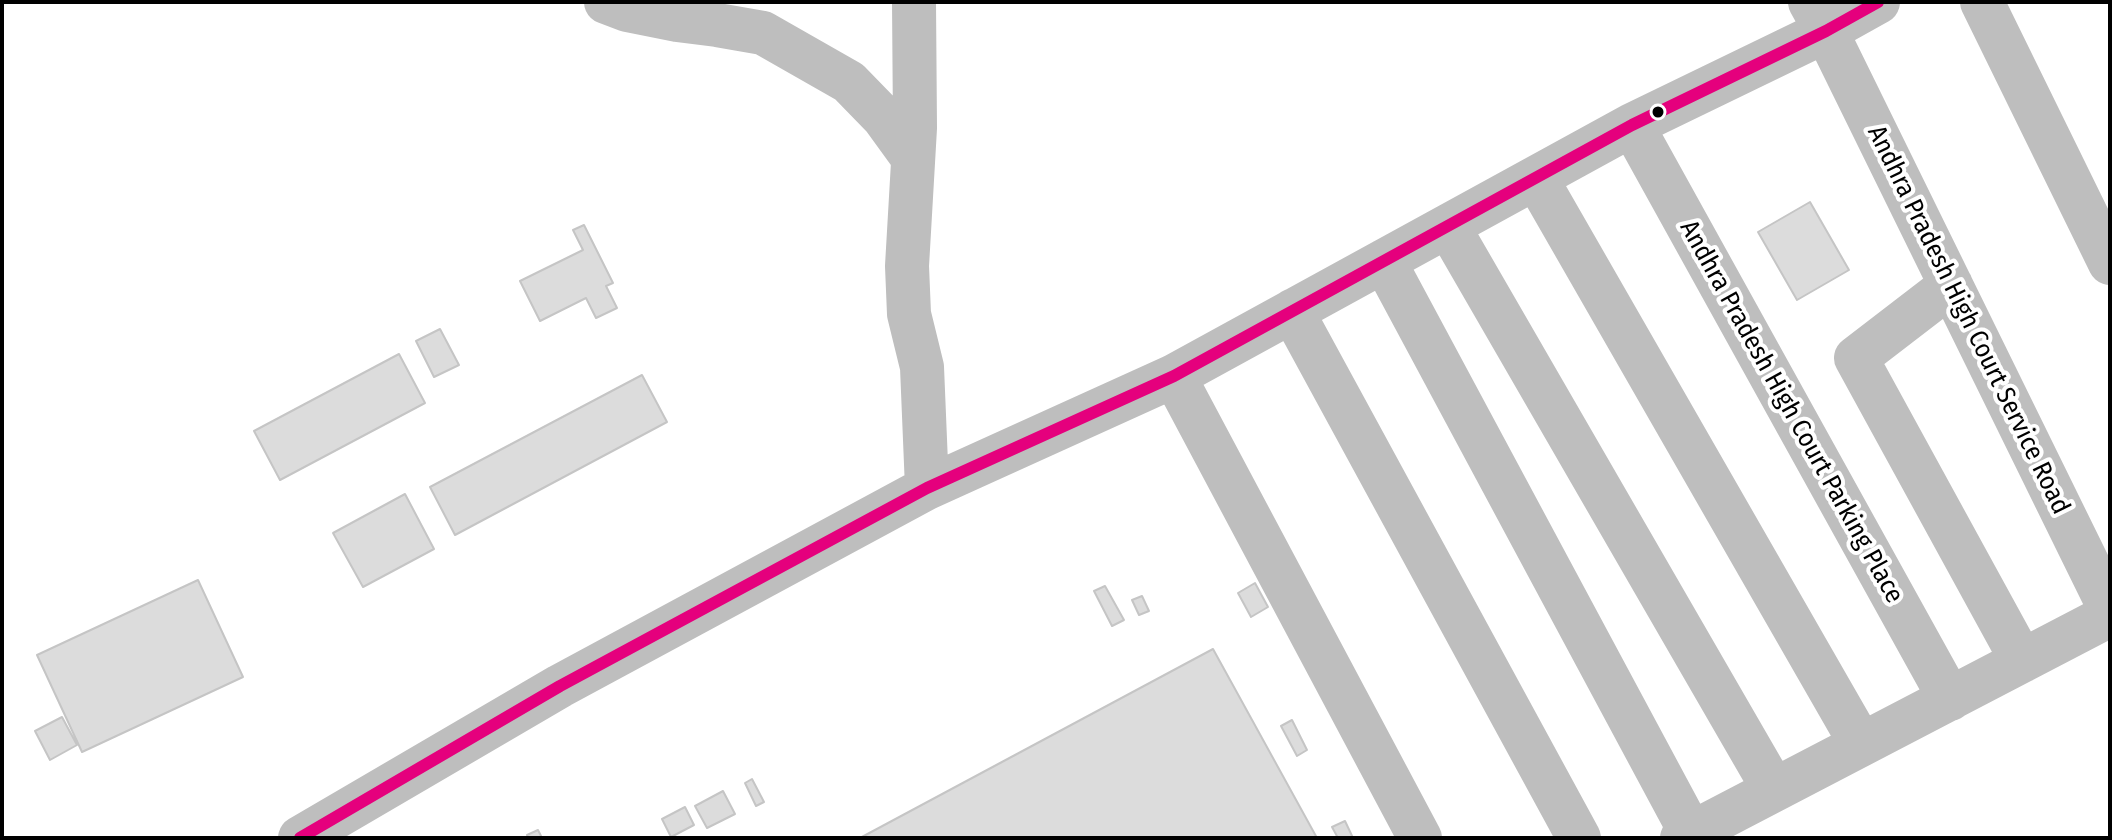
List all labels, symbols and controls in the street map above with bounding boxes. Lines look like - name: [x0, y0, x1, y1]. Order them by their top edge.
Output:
- unlabelled marker: [1650, 104, 1666, 120]
- street label: Andhra Pradesh High Court Service Road: [1860, 121, 2076, 519]
- street label: Andhra Pradesh High Court Parking Place: [1672, 215, 1910, 609]

